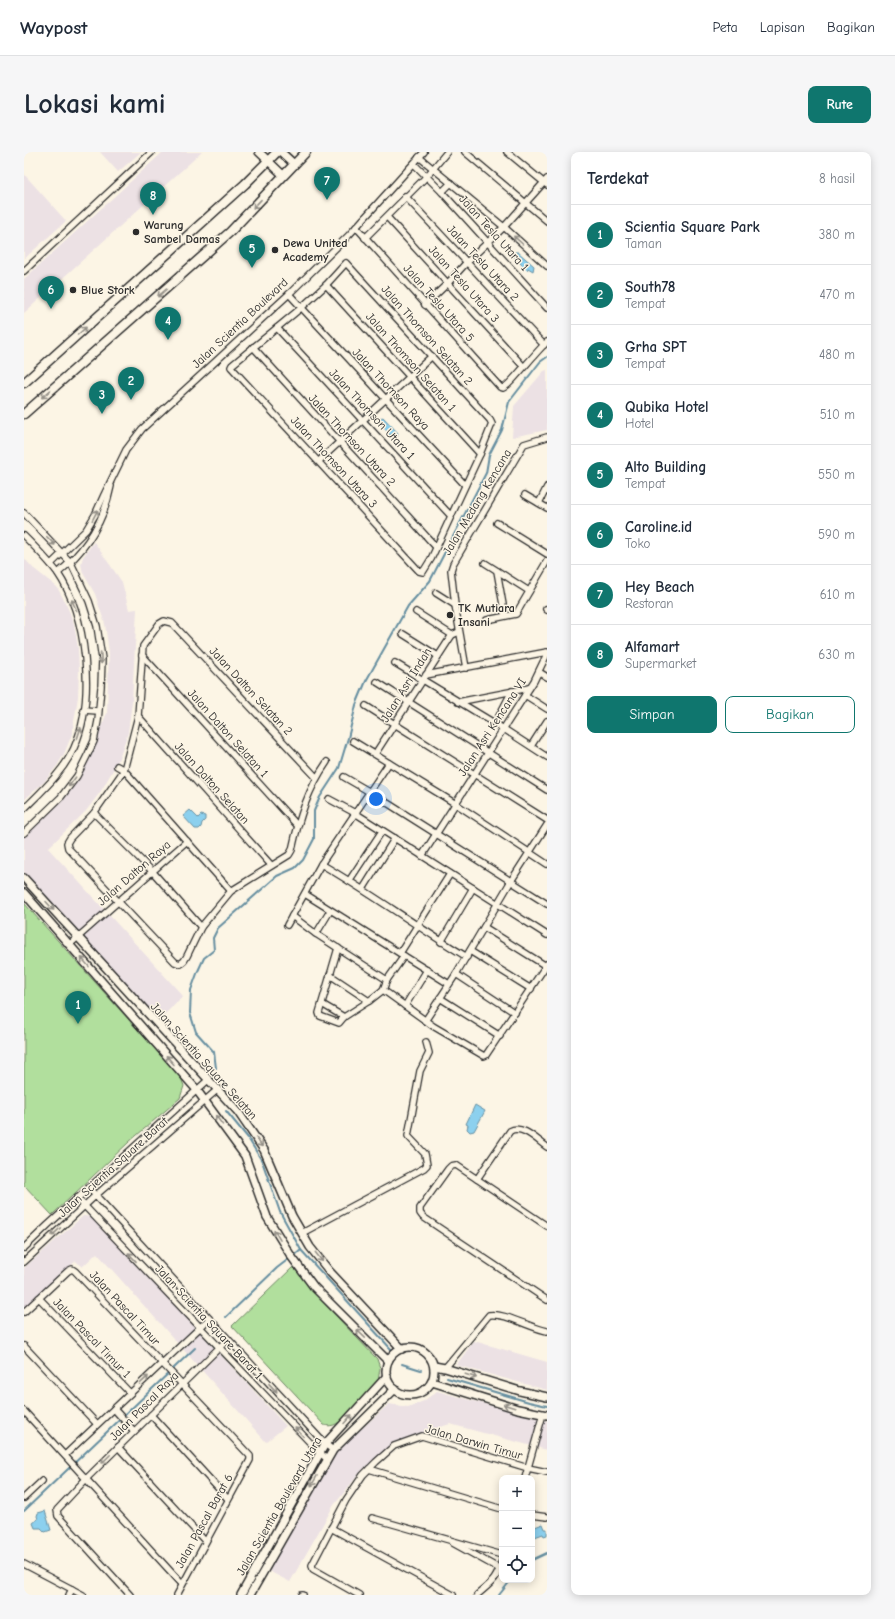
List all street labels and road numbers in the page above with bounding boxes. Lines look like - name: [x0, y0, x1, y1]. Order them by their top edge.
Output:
- street label: Jalan Tesla Utara 1: [456, 192, 532, 274]
- street label: Jalan Tesla Utara 2: [444, 222, 522, 304]
- street label: Jalan Tesla Utara 3: [426, 243, 502, 325]
- street label: Jalan Tesla Utara 5: [401, 261, 477, 345]
- street label: Jalan Scientia Boulevard: [189, 275, 291, 371]
- street label: Jalan Thomson Selatan 2: [378, 282, 476, 388]
- street label: Jalan Thomson Selatan 1: [363, 310, 459, 414]
- street label: Jalan Thomson Raya: [350, 345, 432, 433]
- street label: Jalan Thomson Utara 1: [326, 366, 418, 463]
- street label: Jalan Thomson Utara 2: [306, 391, 398, 489]
- street label: Jalan Thomson Utara 3: [288, 413, 380, 511]
- street label: Jalan Medang Kencana: [440, 447, 514, 557]
- street label: Jalan Dalton Selatan 2: [207, 644, 295, 738]
- street label: Jalan Asri Indah: [378, 645, 434, 725]
- street label: Jalan Asri Kencana VI: [455, 675, 529, 779]
- street label: Jalan Dalton Selatan 1: [185, 686, 271, 780]
- street label: Jalan Dalton Selatan: [172, 739, 252, 827]
- street label: Jalan Dalton Raya: [95, 837, 173, 909]
- street label: Jalan Scientia Square Selatan: [148, 1000, 260, 1122]
- street label: Jalan Scientia Square Barat: [55, 1114, 171, 1220]
- street label: Jalan Scientia Square Barat 1: [152, 1262, 266, 1382]
- street label: Jalan Pascal Timur: [87, 1268, 163, 1348]
- street label: Jalan Pascal Timur 1: [50, 1295, 134, 1381]
- street label: Jalan Pascal Raya: [107, 1369, 181, 1443]
- street label: Jalan Darwin Timur: [424, 1421, 524, 1463]
- street label: Jalan Scientia Boulevard Utara: [233, 1434, 325, 1578]
- street label: Jalan Pascal Barat 6: [172, 1472, 236, 1570]

